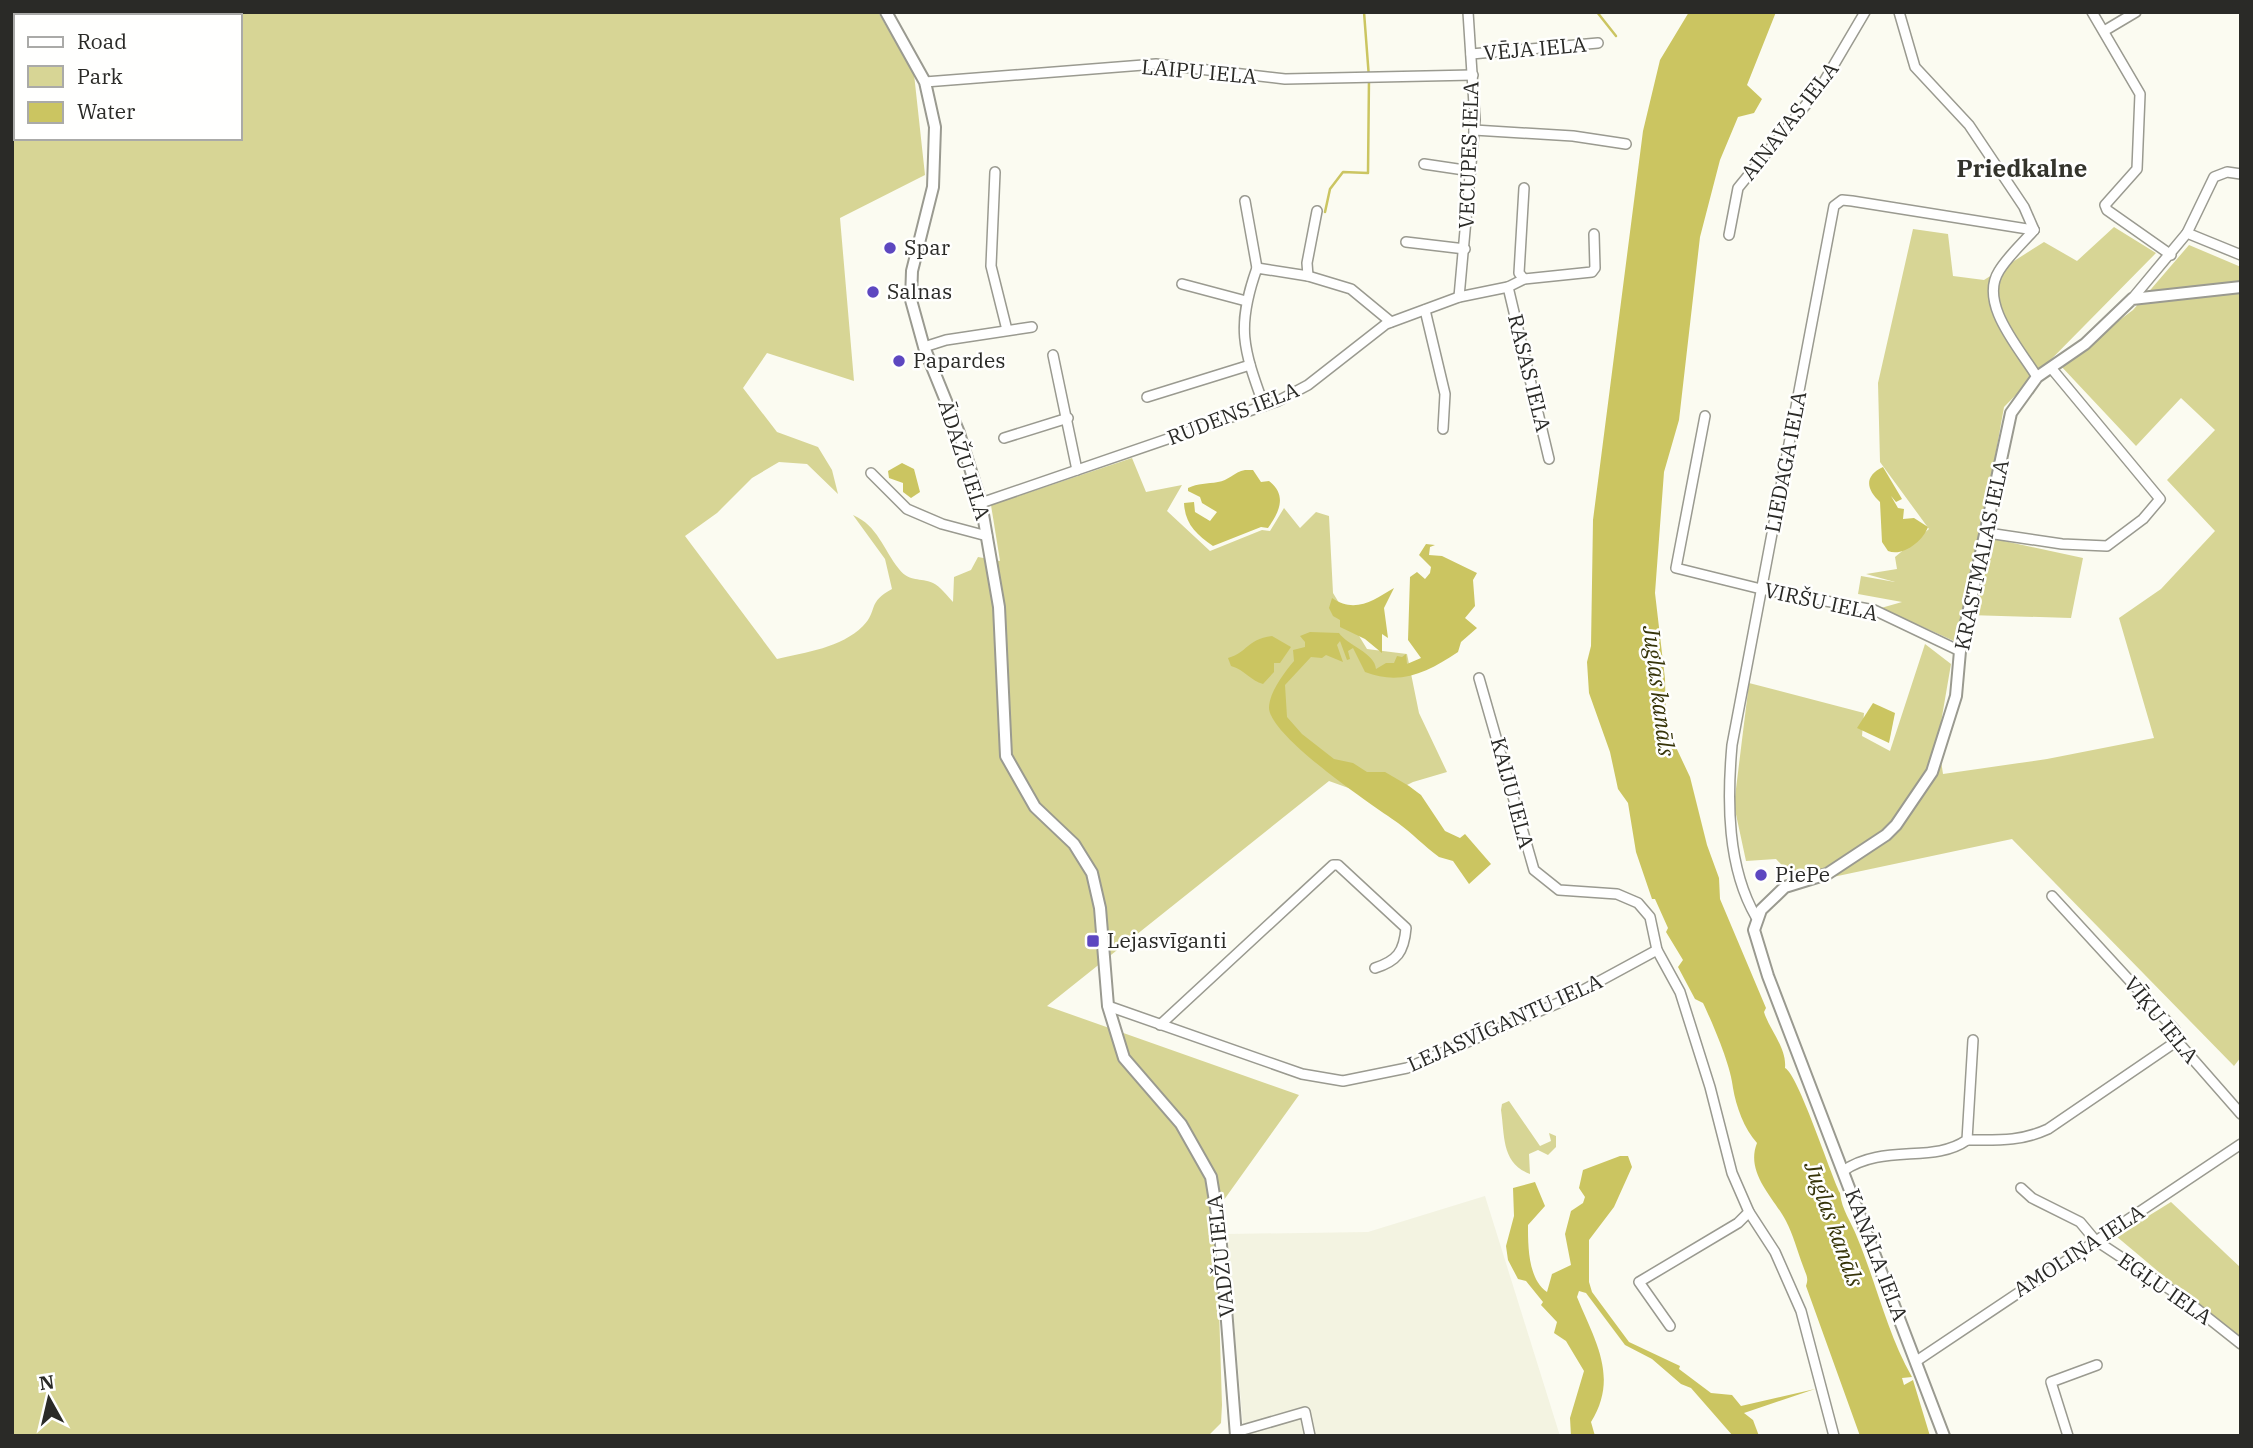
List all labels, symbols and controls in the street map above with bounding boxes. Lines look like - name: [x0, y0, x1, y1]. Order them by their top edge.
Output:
- legend: [14, 14, 242, 140]
- text: Road: [77, 27, 127, 55]
- street label: VĒJA IELA: [1482, 29, 1588, 66]
- street label: LAIPU IELA: [1140, 52, 1258, 90]
- street label: AINAVAS IELA: [1734, 55, 1845, 186]
- text: Park: [77, 62, 124, 90]
- street label: VECUPES IELA: [1451, 80, 1485, 229]
- text: Water: [77, 97, 136, 125]
- district label: Priedkalne: [1957, 152, 2087, 184]
- place label: Spar: [904, 233, 951, 261]
- marker: Spar: [882, 240, 898, 256]
- place label: Salnas: [887, 277, 952, 305]
- marker: Salnas: [865, 284, 881, 300]
- street label: RASAS IELA: [1502, 311, 1558, 435]
- place label: Papardes: [913, 346, 1005, 374]
- marker: Papardes: [891, 353, 907, 369]
- street label: RUDENS IELA: [1163, 375, 1303, 451]
- street label: LIEDAGA IELA: [1758, 388, 1813, 535]
- street label: ĀDAŽU IELA: [932, 396, 998, 524]
- street label: KRASTMALAS IELA: [1947, 456, 2015, 653]
- street label: VIRŠU IELA: [1762, 575, 1881, 627]
- water label: Juglas kanāls: [1637, 623, 1683, 758]
- street label: KAIJU IELA: [1485, 734, 1541, 852]
- place label: PiePe: [1775, 860, 1830, 888]
- marker: PiePe: [1753, 867, 1769, 883]
- place label: Lejasvīganti: [1107, 926, 1227, 954]
- marker: Lejasvīganti: [1085, 933, 1101, 949]
- street label: LEJASVĪGANTU IELA: [1403, 966, 1607, 1078]
- street label: VĪĶU IELA: [2118, 970, 2206, 1069]
- water label: Juglas kanāls: [1798, 1156, 1872, 1291]
- street label: KANĀLA IELA: [1839, 1184, 1915, 1325]
- street label: VADŽU IELA: [1200, 1193, 1240, 1319]
- street label: AMOLIŅA IELA: [2008, 1197, 2150, 1303]
- street label: EGĻU IELA: [2113, 1246, 2218, 1331]
- north arrow: [14, 1364, 84, 1434]
- text: N: [38, 1369, 56, 1395]

